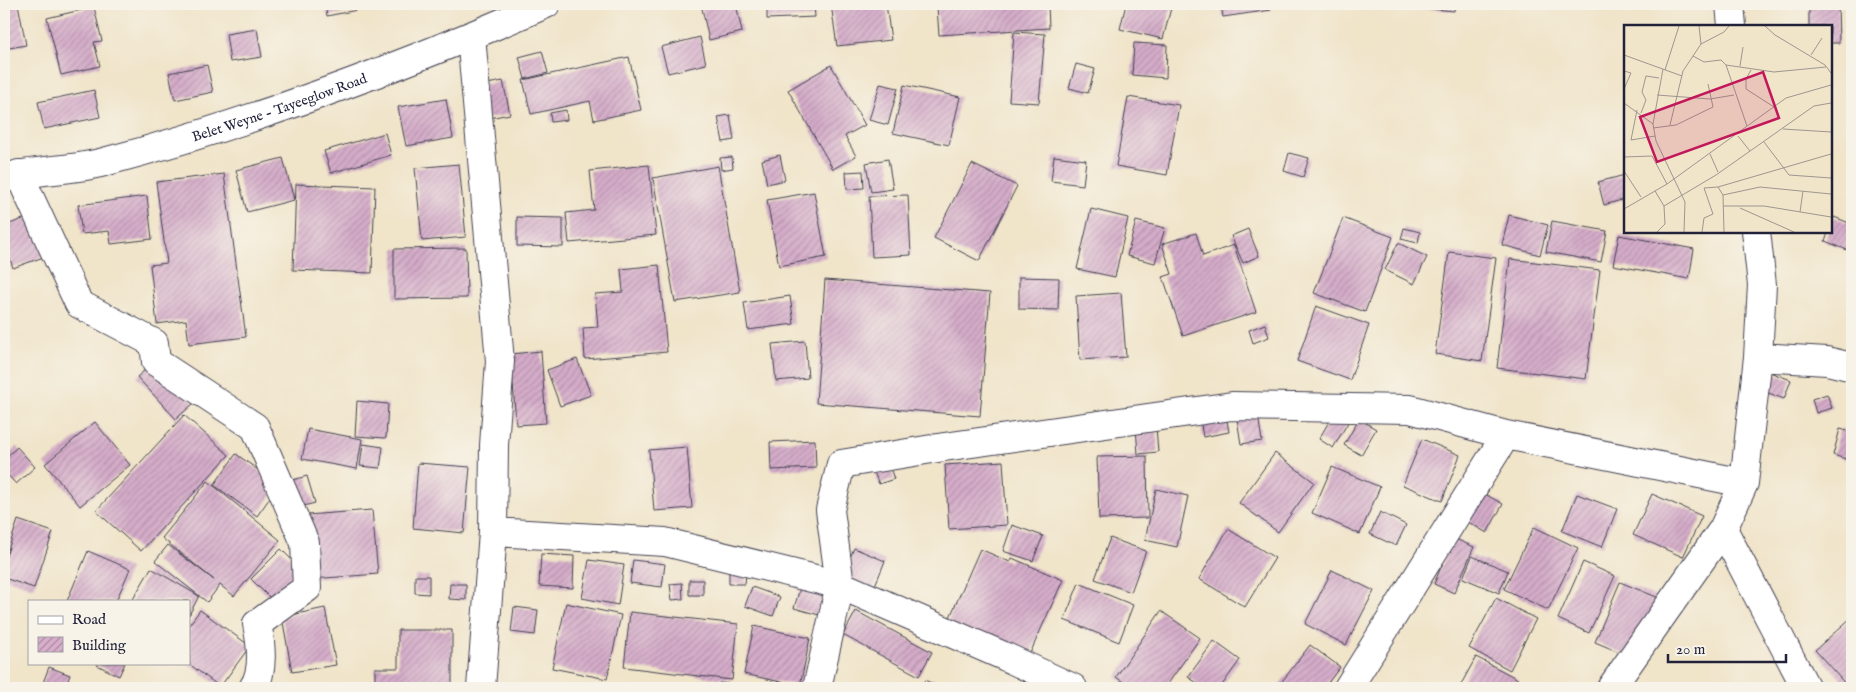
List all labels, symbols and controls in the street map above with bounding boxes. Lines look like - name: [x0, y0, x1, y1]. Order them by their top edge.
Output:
- inset map: [1624, 25, 1831, 232]
- street label: Belet Weyne - Tayeeglow Road: [190, 70, 370, 146]
- legend: [28, 600, 190, 664]
- text: Road: [72, 610, 107, 629]
- scale bar: [1668, 632, 1786, 664]
- text: Building: [72, 636, 127, 655]
- text: 20 m: [1676, 640, 1706, 659]

